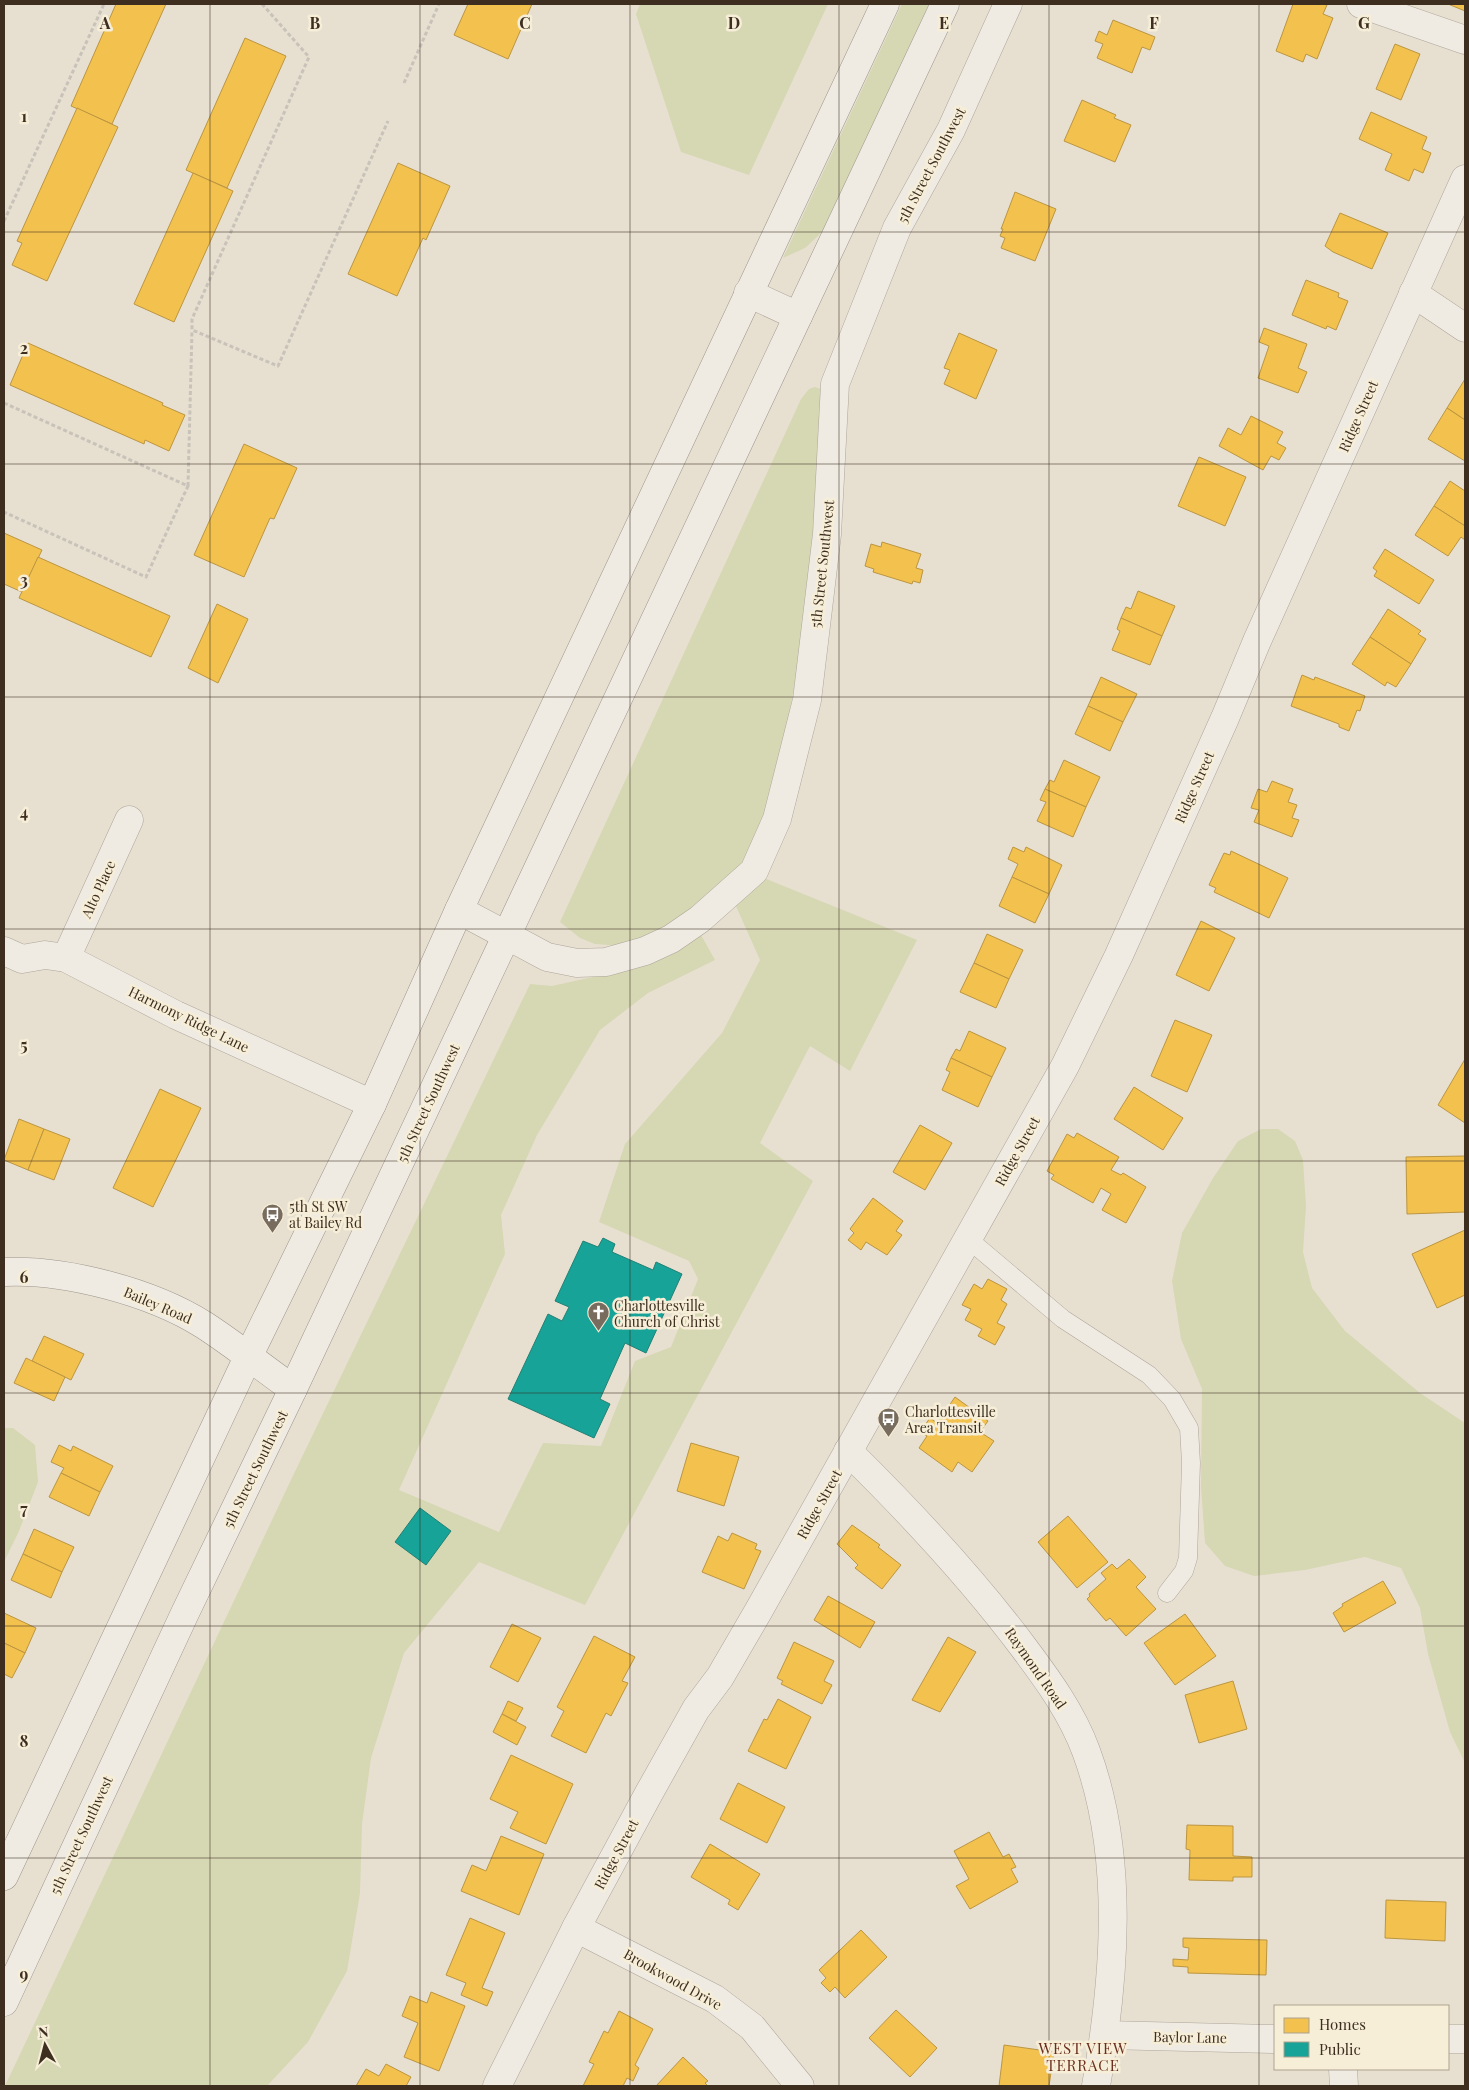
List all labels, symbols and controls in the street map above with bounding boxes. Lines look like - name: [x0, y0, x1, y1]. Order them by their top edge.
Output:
- text: A: [99, 12, 111, 33]
- text: B: [310, 12, 321, 33]
- text: C: [519, 12, 531, 33]
- text: D: [728, 12, 740, 33]
- text: E: [939, 12, 949, 33]
- text: F: [1149, 12, 1159, 33]
- text: G: [1358, 12, 1370, 33]
- street label: 5th Street Southwest: [892, 103, 970, 226]
- text: 1: [21, 105, 27, 126]
- text: 2: [20, 337, 28, 358]
- street label: Ridge Street: [1334, 376, 1383, 455]
- street label: 5th Street Southwest: [806, 498, 838, 629]
- text: 3: [20, 569, 28, 590]
- street label: Ridge Street: [1170, 747, 1219, 826]
- text: 4: [20, 801, 28, 822]
- street label: Alto Place: [76, 857, 120, 922]
- street label: Harmony Ridge Lane: [126, 982, 252, 1056]
- text: 5: [20, 1034, 28, 1055]
- street label: 5th Street Southwest: [392, 1040, 464, 1165]
- street label: Ridge Street: [990, 1112, 1044, 1189]
- place label: 5th St SW at Bailey Rd: [289, 1197, 362, 1232]
- bus stop icon: 5th St SW at Bailey Rd: [261, 1202, 285, 1233]
- text: 6: [20, 1266, 29, 1287]
- street label: Bailey Road: [121, 1282, 195, 1328]
- place label: Charlottesville Church of Christ: [614, 1296, 721, 1331]
- church icon: Charlottesville Church of Christ: [586, 1301, 610, 1332]
- place label: Charlottesville Area Transit: [904, 1402, 996, 1437]
- street label: 5th Street Southwest: [218, 1406, 292, 1531]
- bus stop icon: Charlottesville Area Transit: [877, 1407, 901, 1438]
- street label: Ridge Street: [792, 1465, 846, 1542]
- text: 7: [20, 1498, 28, 1519]
- street label: Raymond Road: [1001, 1624, 1071, 1712]
- text: 8: [20, 1730, 29, 1751]
- street label: 5th Street Southwest: [45, 1772, 117, 1897]
- street label: Ridge Street: [590, 1815, 643, 1892]
- street label: Brookwood Drive: [621, 1944, 725, 2014]
- text: 9: [20, 1963, 29, 1984]
- legend: [1274, 2005, 1449, 2070]
- text: Homes: [1319, 2014, 1366, 2034]
- north arrow: [20, 2020, 70, 2070]
- text: N: [37, 2022, 50, 2042]
- street label: Baylor Lane: [1153, 2027, 1227, 2047]
- district label: WEST VIEW TERRACE: [1037, 2038, 1128, 2075]
- text: Public: [1319, 2039, 1361, 2059]

